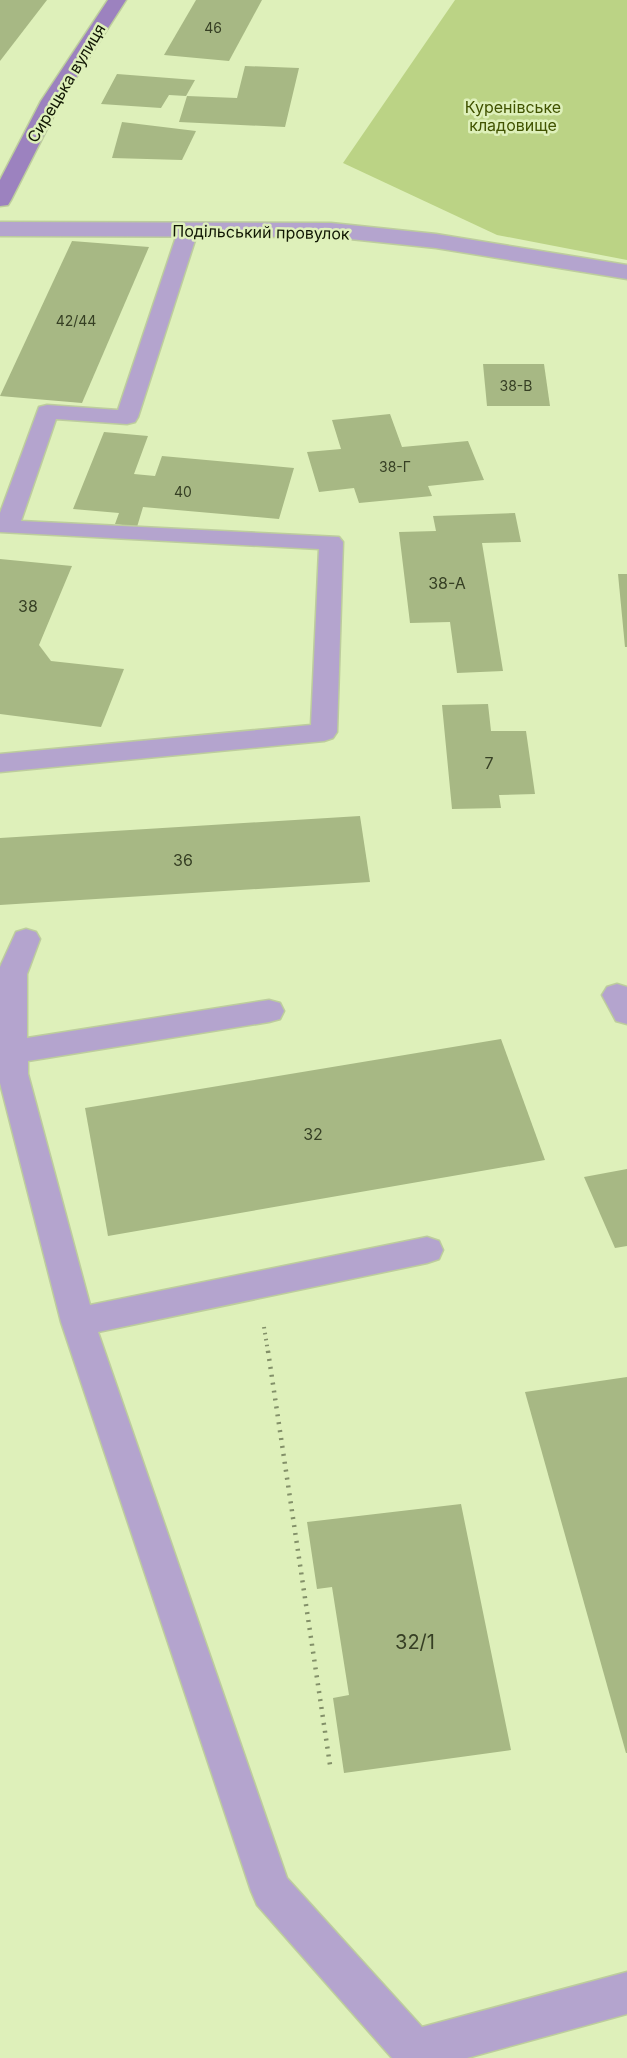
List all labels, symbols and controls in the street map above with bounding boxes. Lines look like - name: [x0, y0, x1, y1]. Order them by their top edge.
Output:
- house number: 46: [204, 19, 222, 36]
- street label: Сирецька вулиця: [23, 20, 109, 146]
- park label: Куренівське кладовище: [465, 97, 561, 135]
- street label: Подільський провулок: [172, 220, 350, 244]
- house number: 42/44: [56, 312, 96, 329]
- house number: 38-В: [500, 377, 532, 394]
- house number: 38-Г: [379, 458, 411, 475]
- house number: 40: [174, 483, 192, 500]
- house number: 38-А: [428, 573, 466, 593]
- house number: 38: [18, 596, 38, 616]
- house number: 7: [484, 753, 494, 773]
- house number: 36: [173, 850, 193, 870]
- house number: 32: [303, 1124, 323, 1144]
- house number: 32/1: [395, 1630, 435, 1654]

